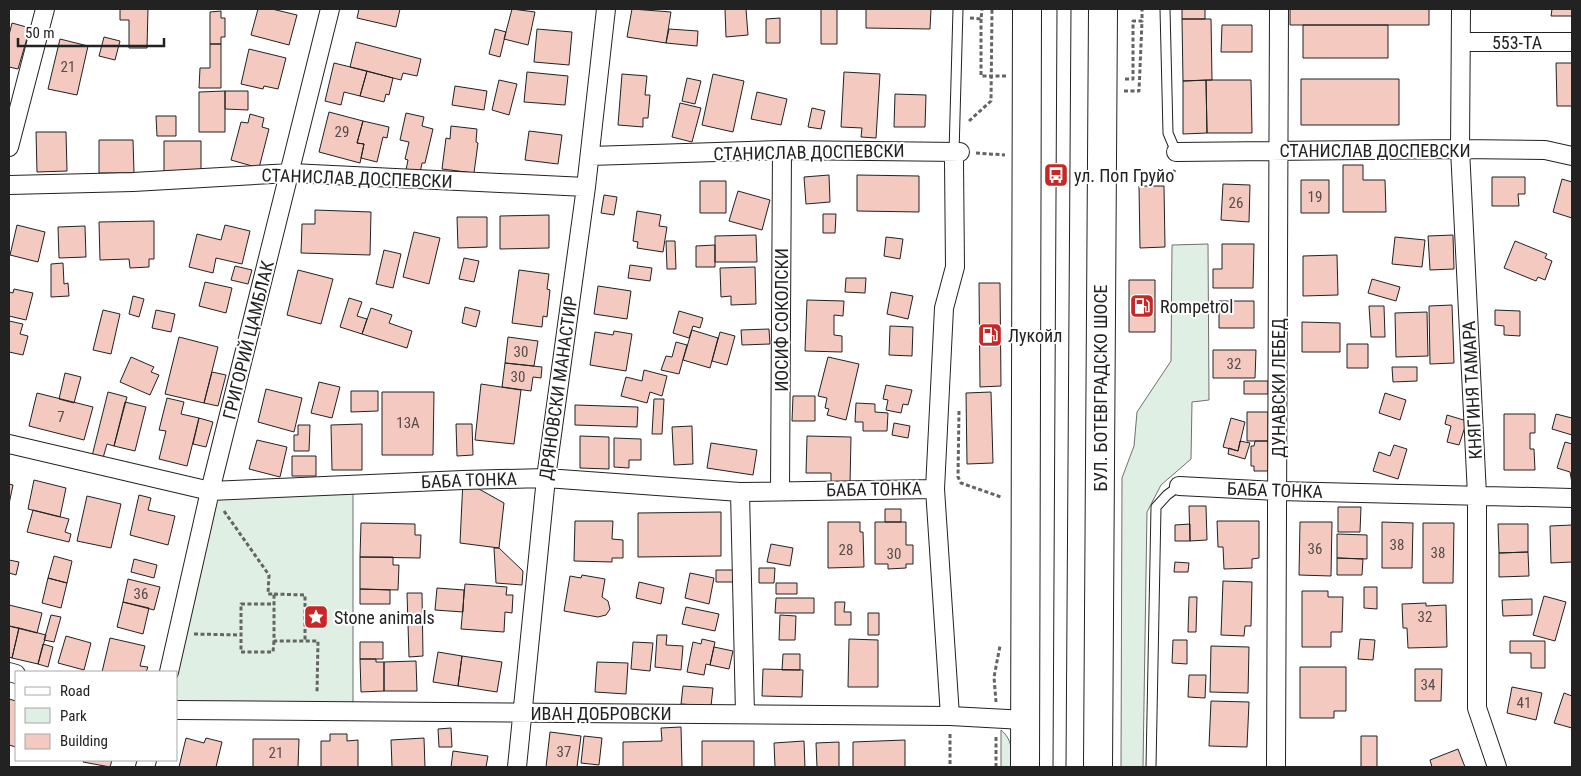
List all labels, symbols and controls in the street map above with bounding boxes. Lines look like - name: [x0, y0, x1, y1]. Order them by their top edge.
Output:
- scale bar: [18, 15, 164, 47]
- text: 50 m: [25, 24, 55, 42]
- street label: 553-ТА: [1492, 32, 1543, 53]
- house number: 21: [61, 58, 75, 76]
- house number: 29: [335, 123, 349, 141]
- street label: СТАНИСЛАВ ДОСПЕВСКИ: [713, 140, 905, 164]
- street label: СТАНИСЛАВ ДОСПЕВСКИ: [1279, 140, 1471, 161]
- bus stop icon: ул. Поп Груйо: [1043, 162, 1069, 188]
- street label: СТАНИСЛАВ ДОСПЕВСКИ: [261, 164, 453, 192]
- place label: ул. Поп Груйо: [1074, 165, 1174, 186]
- house number: 19: [1308, 188, 1322, 206]
- house number: 26: [1229, 194, 1243, 212]
- street label: ИОСИФ СОКОЛСКИ: [771, 248, 792, 392]
- street label: ГРИГОРИЙ ЦАМБЛАК: [218, 259, 278, 421]
- street label: БУЛ. БОТЕВГРАДСКО ШОСЕ: [1090, 284, 1111, 492]
- fuel station icon: Rompetrol: [1129, 293, 1155, 319]
- street label: ДРЯНОВСКИ МАНАСТИР: [535, 295, 581, 481]
- place label: Rompetrol: [1160, 296, 1233, 317]
- street label: ДУНАВСКИ ЛЕБЕД: [1268, 318, 1289, 458]
- street label: КНЯГИНЯ ТАМАРА: [1458, 320, 1486, 460]
- fuel station icon: Лукойл: [977, 322, 1003, 348]
- place label: Лукойл: [1008, 325, 1062, 346]
- house number: 30: [514, 343, 528, 361]
- house number: 32: [1227, 355, 1241, 373]
- house number: 30: [511, 368, 525, 386]
- house number: 7: [57, 408, 65, 426]
- house number: 13А: [396, 414, 420, 432]
- street label: БАБА ТОНКА: [421, 468, 518, 492]
- street label: БАБА ТОНКА: [826, 478, 923, 500]
- street label: БАБА ТОНКА: [1227, 478, 1324, 502]
- house number: 38: [1390, 536, 1404, 554]
- house number: 36: [1308, 540, 1322, 558]
- house number: 28: [839, 541, 853, 559]
- house number: 38: [1431, 544, 1445, 562]
- house number: 30: [887, 545, 901, 563]
- house number: 36: [134, 585, 148, 603]
- place icon: Stone animals: [303, 604, 329, 630]
- place label: Stone animals: [334, 607, 435, 628]
- house number: 32: [1418, 608, 1432, 626]
- legend: [15, 671, 178, 761]
- house number: 34: [1421, 676, 1435, 694]
- text: Road: [60, 682, 90, 700]
- house number: 41: [1517, 694, 1531, 712]
- street label: ИВАН ДОБРОВСКИ: [530, 703, 672, 724]
- text: Park: [60, 707, 87, 725]
- text: Building: [60, 732, 108, 750]
- house number: 37: [557, 743, 571, 761]
- house number: 21: [269, 744, 283, 762]

